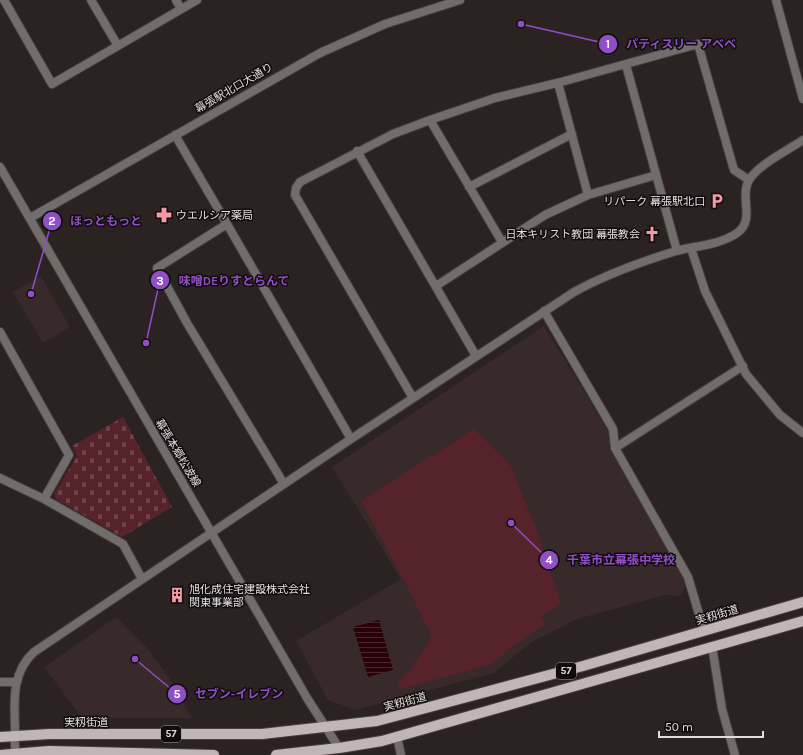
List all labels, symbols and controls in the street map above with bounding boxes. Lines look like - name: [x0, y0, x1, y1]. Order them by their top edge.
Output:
- callout: パティスリー アベベ: [598, 32, 745, 56]
- text: 1: [606, 37, 610, 51]
- text: パティスリー アベベ: [626, 37, 736, 51]
- street label: 幕張駅北口大通り: [193, 60, 275, 116]
- parking icon: リパーク 幕張駅北口: [708, 192, 726, 210]
- place label: リパーク 幕張駅北口: [603, 195, 705, 208]
- pharmacy icon: ウエルシア薬局: [155, 206, 173, 224]
- callout: ほっともっと: [42, 209, 150, 233]
- place label: ウエルシア薬局: [176, 209, 253, 222]
- text: 2: [48, 214, 56, 228]
- text: ほっともっと: [70, 214, 142, 228]
- church icon: 日本キリスト教団 幕張教会: [643, 225, 661, 243]
- place label: 日本キリスト教団 幕張教会: [505, 228, 640, 241]
- callout: 味噌DEりすとらんて: [150, 268, 297, 292]
- text: 3: [156, 274, 164, 288]
- text: 味噌DEりすとらんて: [179, 274, 289, 288]
- street label: 幕張本郷松波線: [153, 417, 203, 489]
- callout: 千葉市立幕張中学校: [539, 548, 683, 572]
- text: 4: [545, 553, 553, 567]
- text: 千葉市立幕張中学校: [567, 553, 675, 567]
- place label: 旭化成住宅建設株式会社 関東事業部: [189, 583, 310, 609]
- building icon: 旭化成住宅建設株式会社 関東事業部: [168, 586, 186, 604]
- street label: 実籾街道: [694, 603, 740, 627]
- road number: 57: [556, 663, 576, 679]
- callout: セブン-イレブン: [167, 682, 292, 706]
- text: 5: [174, 687, 181, 701]
- text: セブン-イレブン: [195, 687, 283, 701]
- street label: 実籾街道: [382, 690, 428, 714]
- scale bar: [659, 713, 763, 739]
- street label: 実籾街道: [64, 716, 108, 729]
- text: 50 m: [665, 720, 693, 734]
- road number: 57: [161, 726, 181, 742]

